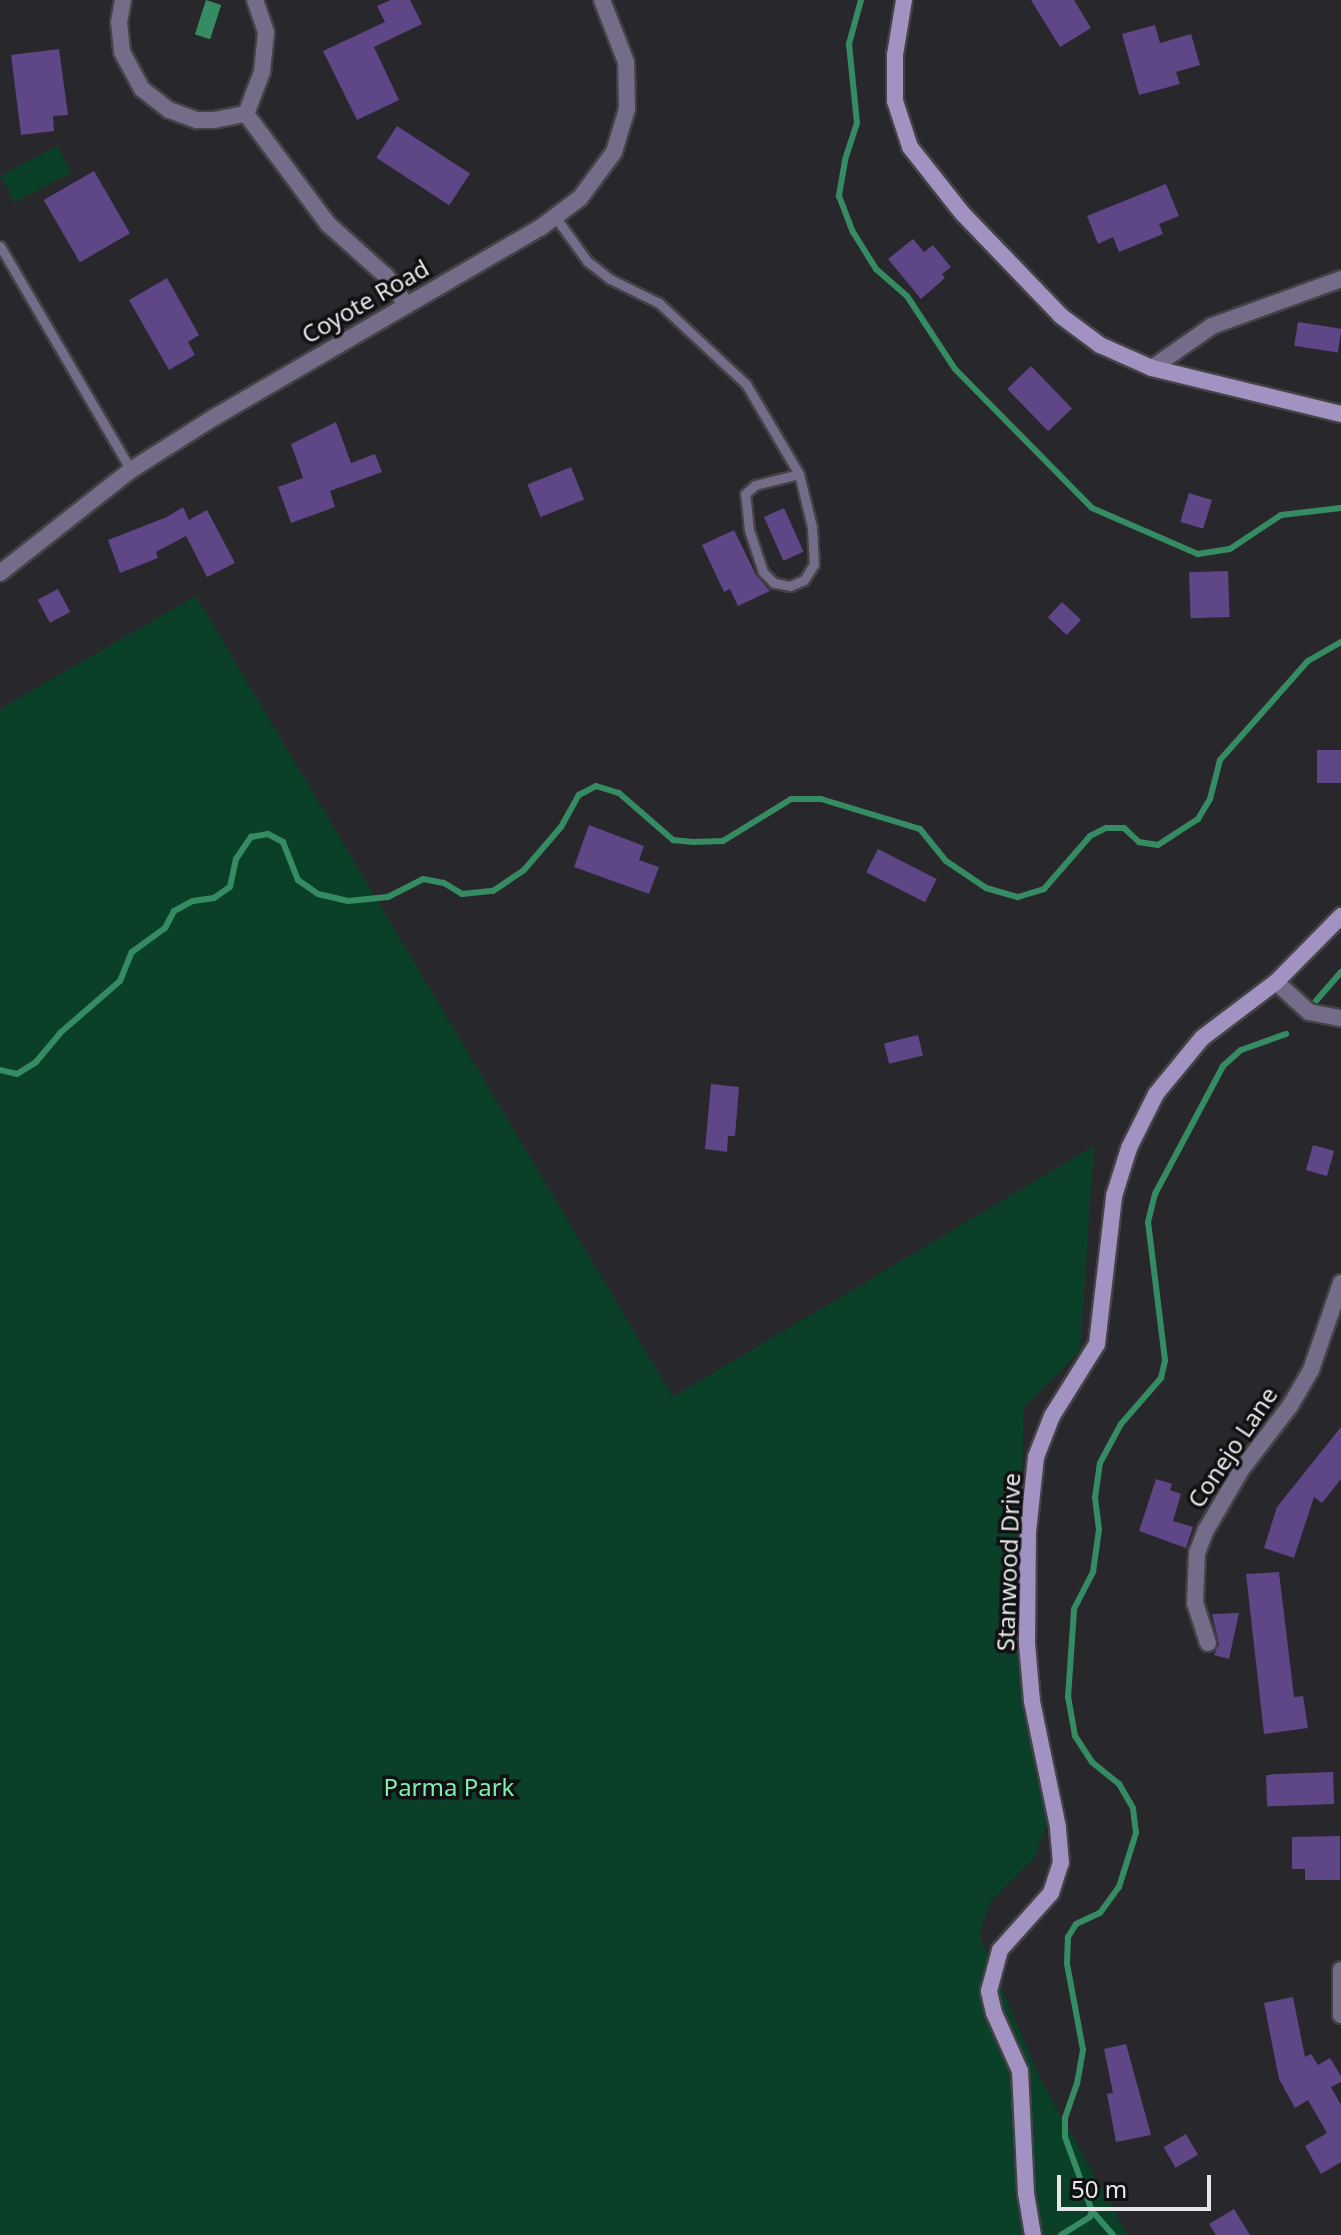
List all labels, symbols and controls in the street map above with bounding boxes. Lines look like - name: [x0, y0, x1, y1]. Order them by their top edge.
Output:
- street label: Coyote Road: [296, 253, 434, 349]
- street label: Conejo Lane: [1181, 1381, 1283, 1513]
- street label: Stanwood Drive: [990, 1472, 1026, 1652]
- park label: Parma Park: [384, 1773, 514, 1801]
- scale bar: [1061, 2159, 1215, 2209]
- text: 50 m: [1071, 2172, 1127, 2205]

